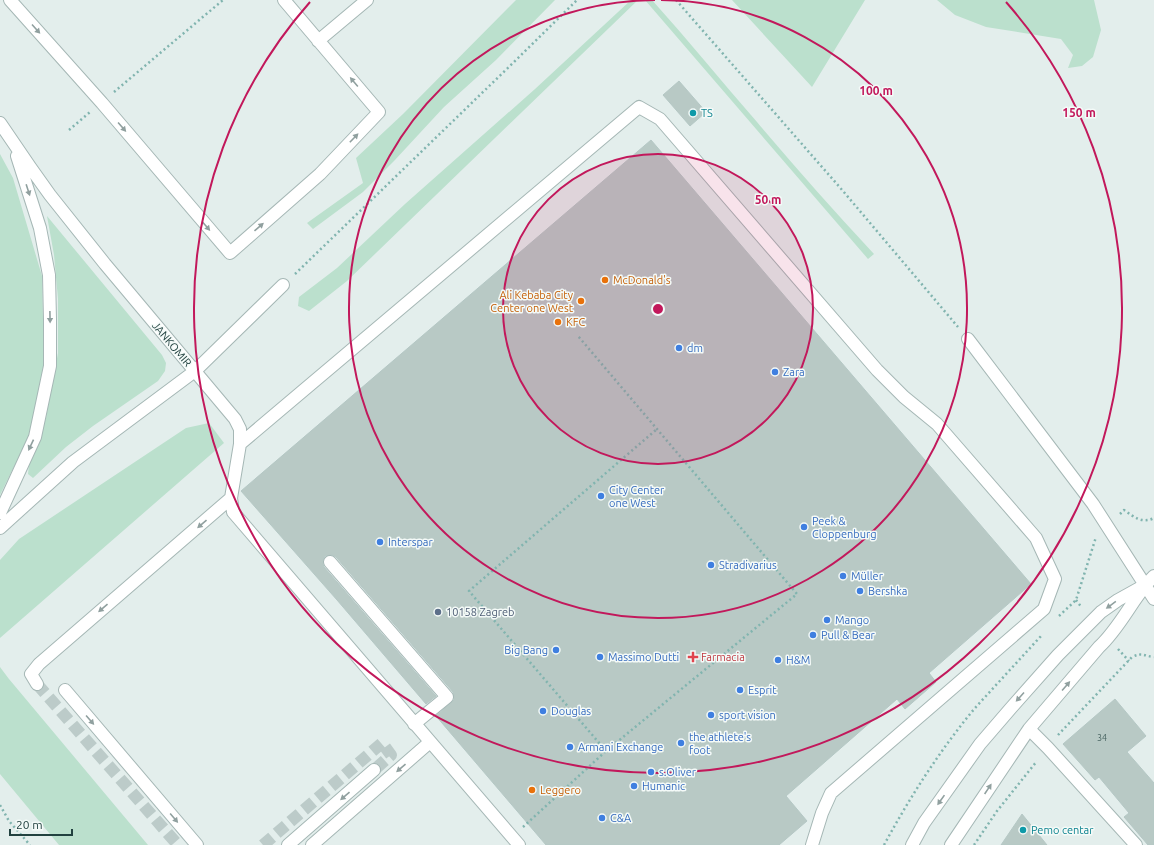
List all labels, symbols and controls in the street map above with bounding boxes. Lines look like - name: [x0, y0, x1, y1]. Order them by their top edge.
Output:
- one-way arrow: [32, 24, 41, 34]
- one-way arrow: [349, 77, 358, 88]
- text: 100 m: [859, 84, 893, 97]
- text: 150 m: [1062, 106, 1096, 119]
- place label: TS: [701, 107, 713, 119]
- marker: TS: [688, 108, 698, 118]
- one-way arrow: [117, 122, 126, 131]
- one-way arrow: [349, 133, 358, 143]
- one-way arrow: [25, 184, 31, 196]
- text: 50 m: [755, 193, 781, 206]
- one-way arrow: [202, 220, 211, 231]
- one-way arrow: [254, 223, 265, 232]
- place label: McDonald's: [613, 274, 671, 286]
- marker: McDonald's: [600, 275, 610, 285]
- place label: Ali Kebaba City Center one West: [490, 289, 574, 314]
- marker: Ali Kebaba City Center one West: [576, 296, 586, 306]
- centre of rings: [651, 302, 665, 316]
- one-way arrow: [47, 311, 53, 324]
- place label: KFC: [566, 316, 585, 328]
- marker: KFC: [553, 317, 563, 327]
- street label: JANKOMIR: [150, 319, 194, 369]
- place label: dm: [687, 342, 703, 354]
- marker: dm: [674, 343, 684, 353]
- place label: Zara: [783, 366, 805, 378]
- marker: Zara: [770, 367, 780, 377]
- one-way arrow: [28, 439, 34, 451]
- place label: City Center one West: [609, 484, 665, 509]
- marker: City Center one West: [596, 491, 606, 501]
- place label: Peek & Cloppenburg: [812, 515, 876, 540]
- one-way arrow: [197, 519, 207, 528]
- marker: Peek & Cloppenburg: [799, 522, 809, 532]
- place label: Interspar: [388, 536, 434, 548]
- marker: Interspar: [375, 537, 385, 547]
- place label: Stradivarius: [719, 559, 777, 571]
- marker: Stradivarius: [706, 560, 716, 570]
- place label: Müller: [851, 570, 884, 582]
- marker: Müller: [838, 571, 848, 581]
- place label: Bershka: [868, 585, 907, 597]
- marker: Bershka: [855, 586, 865, 596]
- one-way arrow: [1106, 601, 1117, 609]
- one-way arrow: [98, 604, 108, 613]
- place label: 10158 Zagreb: [446, 606, 514, 618]
- marker: 10158 Zagreb: [433, 607, 443, 617]
- place label: Mango: [835, 614, 869, 626]
- marker: Mango: [822, 615, 832, 625]
- place label: Pull & Bear: [821, 629, 876, 641]
- marker: Pull & Bear: [808, 630, 818, 640]
- place label: Big Bang: [504, 644, 548, 656]
- marker: Big Bang: [551, 645, 561, 655]
- place label: Massimo Dutti: [608, 651, 679, 663]
- place label: Farmacia: [701, 651, 745, 663]
- marker: Massimo Dutti: [595, 652, 605, 662]
- marker: Farmacia: [688, 652, 698, 662]
- place label: H&M: [786, 654, 810, 666]
- marker: H&M: [773, 655, 783, 665]
- one-way arrow: [1062, 680, 1071, 691]
- place label: Esprit: [748, 684, 777, 696]
- marker: Esprit: [735, 685, 745, 695]
- one-way arrow: [1015, 692, 1025, 702]
- place label: Douglas: [551, 705, 591, 717]
- marker: Douglas: [538, 706, 548, 716]
- place label: sport vision: [719, 709, 776, 721]
- marker: sport vision: [706, 710, 716, 720]
- one-way arrow: [86, 714, 95, 725]
- place label: the athlete's foot: [689, 731, 751, 756]
- house number: 34: [1097, 733, 1107, 743]
- marker: the athlete's foot: [676, 738, 686, 748]
- place label: Armani Exchange: [578, 741, 663, 753]
- marker: Armani Exchange: [565, 742, 575, 752]
- one-way arrow: [395, 763, 406, 772]
- place label: s.Oliver: [659, 766, 697, 778]
- marker: s.Oliver: [646, 767, 656, 777]
- place label: Humanic: [642, 780, 685, 792]
- marker: Humanic: [629, 781, 639, 791]
- place label: Leggero: [540, 784, 581, 796]
- one-way arrow: [984, 784, 992, 795]
- marker: Leggero: [527, 785, 537, 795]
- one-way arrow: [340, 791, 350, 800]
- one-way arrow: [937, 795, 945, 805]
- scale bar: [10, 811, 72, 837]
- place label: C&A: [610, 812, 632, 824]
- one-way arrow: [170, 813, 179, 824]
- marker: C&A: [597, 813, 607, 823]
- text: 20 m: [16, 818, 43, 831]
- place label: Pemo centar: [1031, 824, 1094, 836]
- marker: Pemo centar: [1018, 825, 1028, 835]

